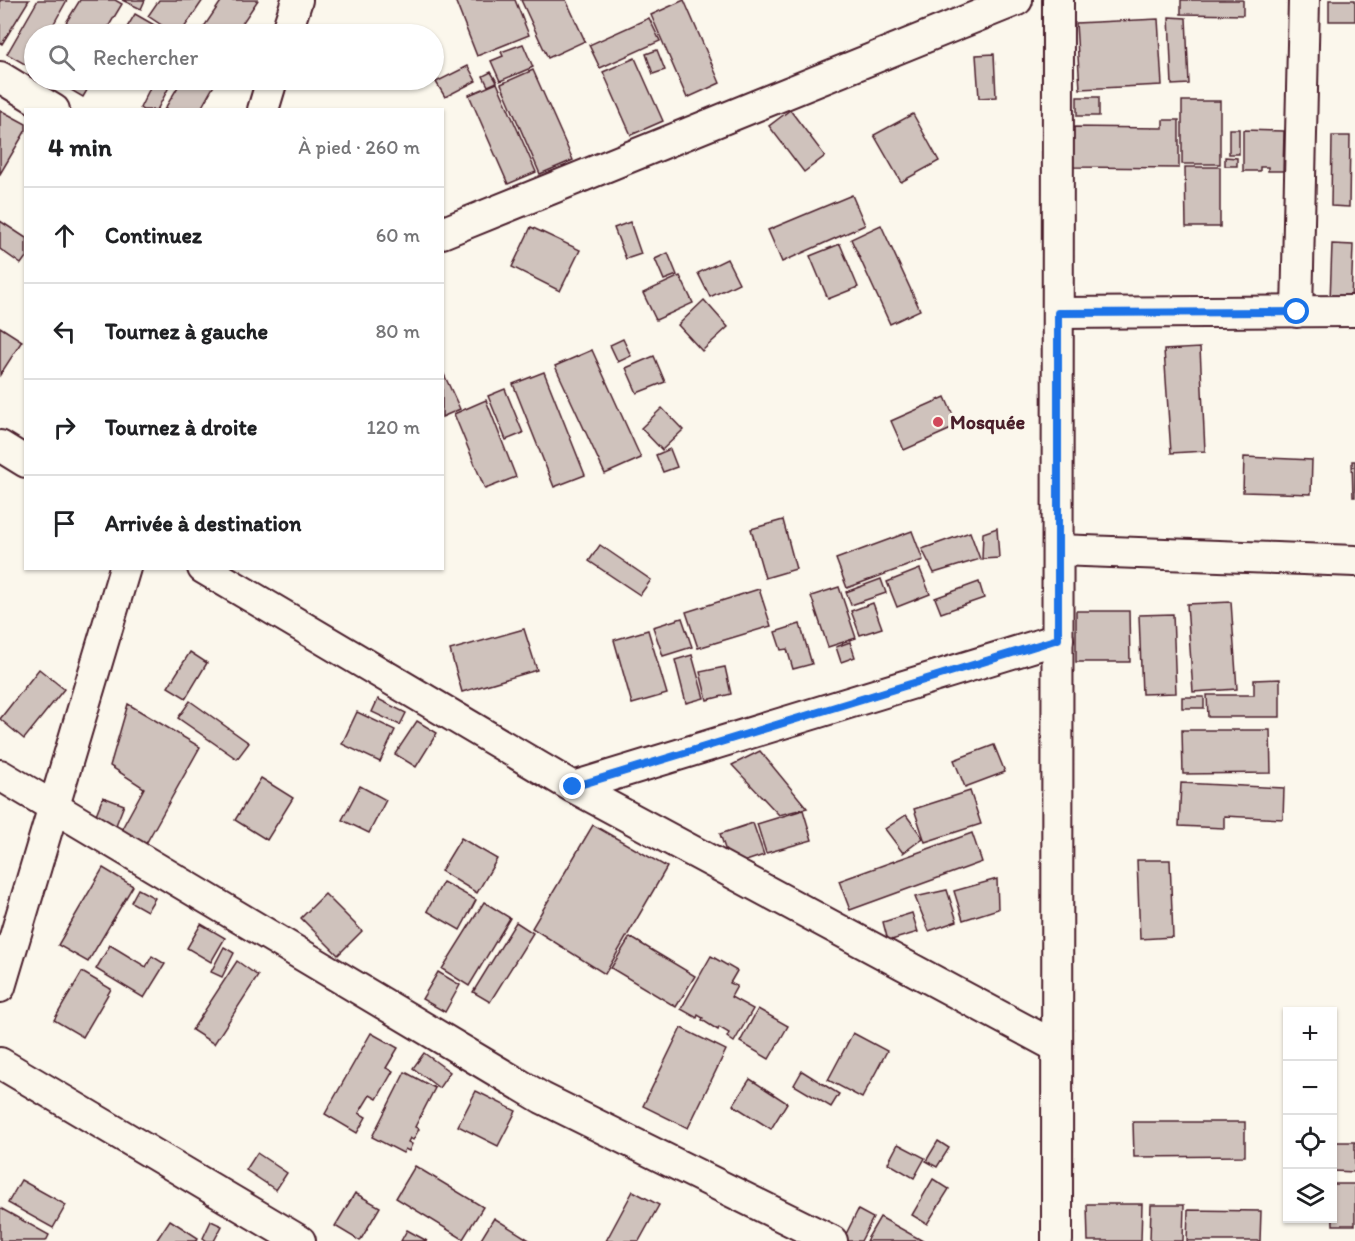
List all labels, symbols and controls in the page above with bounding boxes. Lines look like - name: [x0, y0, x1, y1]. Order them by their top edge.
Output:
- search box: [24, 24, 444, 90]
- icon: search: [45, 41, 78, 74]
- text: Rechercher: [93, 44, 198, 71]
- text: 4 min: [48, 131, 112, 163]
- text: À pied · 260 m: [298, 135, 420, 159]
- icon: ahead: [48, 219, 81, 252]
- text: Continuez: [105, 222, 202, 249]
- text: 60 m: [376, 223, 420, 247]
- route start: [1283, 298, 1309, 324]
- icon: left: [48, 315, 81, 348]
- text: Tournez à gauche: [105, 318, 268, 345]
- text: 80 m: [375, 319, 420, 343]
- place label: Mosquée: [950, 410, 1026, 435]
- icon: right: [48, 411, 81, 444]
- text: Tournez à droite: [105, 414, 257, 441]
- text: 120 m: [367, 415, 420, 439]
- marker: Mosquée: [931, 415, 945, 429]
- icon: arrive: [48, 507, 81, 540]
- text: Arrivée à destination: [105, 510, 301, 537]
- route end: [559, 773, 585, 799]
- map controls: [1283, 1007, 1337, 1223]
- button: +: [1283, 1007, 1337, 1061]
- button: −: [1283, 1061, 1337, 1115]
- button: locate: [1283, 1115, 1337, 1169]
- button: layers: [1283, 1169, 1337, 1223]

